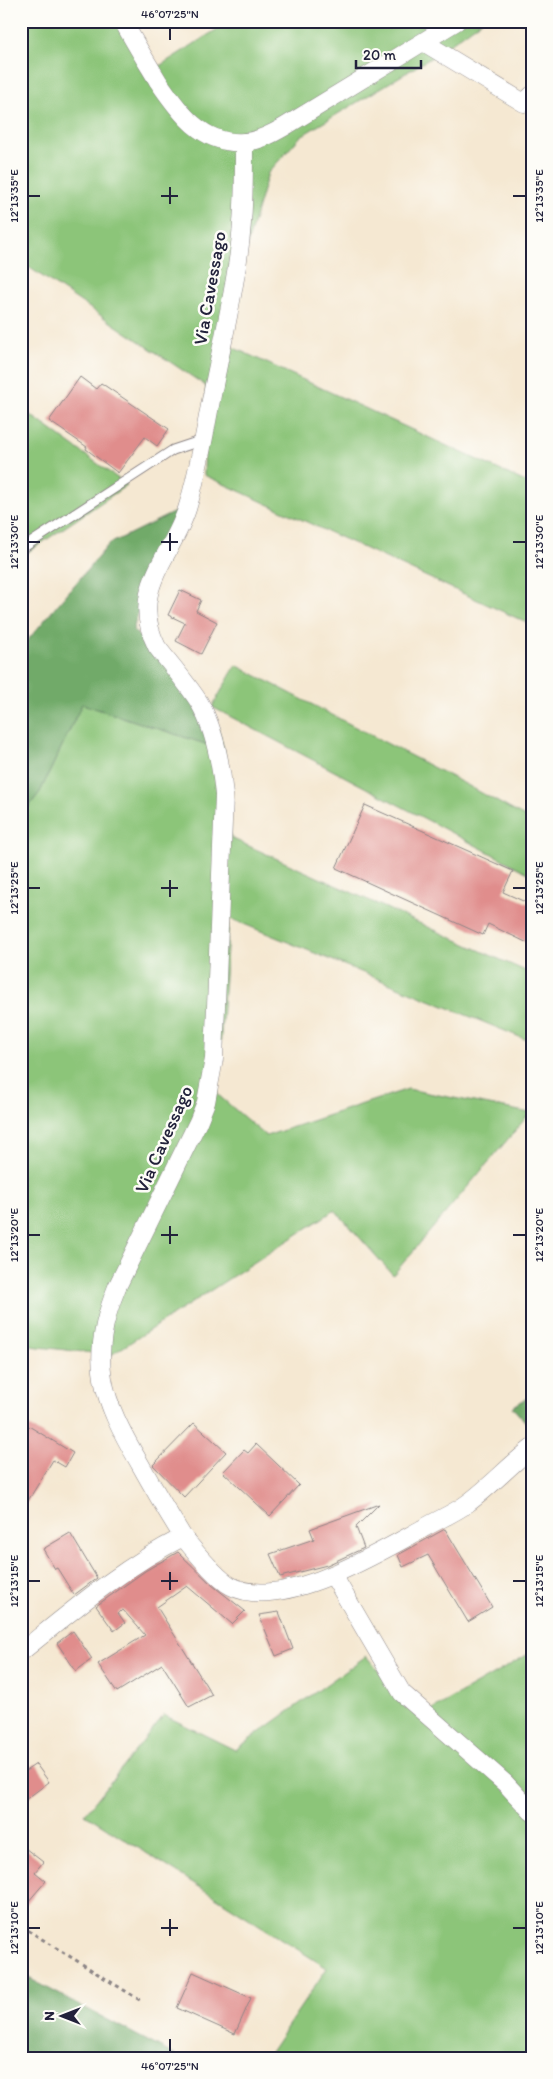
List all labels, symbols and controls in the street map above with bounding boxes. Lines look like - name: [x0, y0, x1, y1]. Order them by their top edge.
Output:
- text: 46°07'25"N: [141, 7, 199, 21]
- scale bar: [356, 38, 420, 70]
- text: 20 m: [363, 46, 397, 64]
- text: 12°13'35"E: [7, 169, 21, 223]
- text: 12°13'35"E: [532, 169, 546, 223]
- street label: Via Cavessago: [188, 229, 231, 347]
- text: 12°13'30"E: [7, 514, 21, 569]
- text: 12°13'30"E: [532, 514, 546, 569]
- text: 12°13'25"E: [7, 861, 21, 915]
- text: 12°13'25"E: [532, 861, 546, 915]
- street label: Via Cavessago: [129, 1082, 197, 1197]
- text: 12°13'20"E: [7, 1207, 21, 1262]
- text: 12°13'20"E: [532, 1207, 546, 1262]
- text: 12°13'15"E: [7, 1554, 21, 1607]
- text: 12°13'15"E: [532, 1554, 546, 1607]
- text: 12°13'10"E: [7, 1901, 21, 1955]
- text: 12°13'10"E: [532, 1901, 546, 1955]
- north arrow: [38, 1992, 88, 2042]
- text: N: [41, 2011, 58, 2021]
- text: 46°07'25"N: [141, 2059, 199, 2073]

